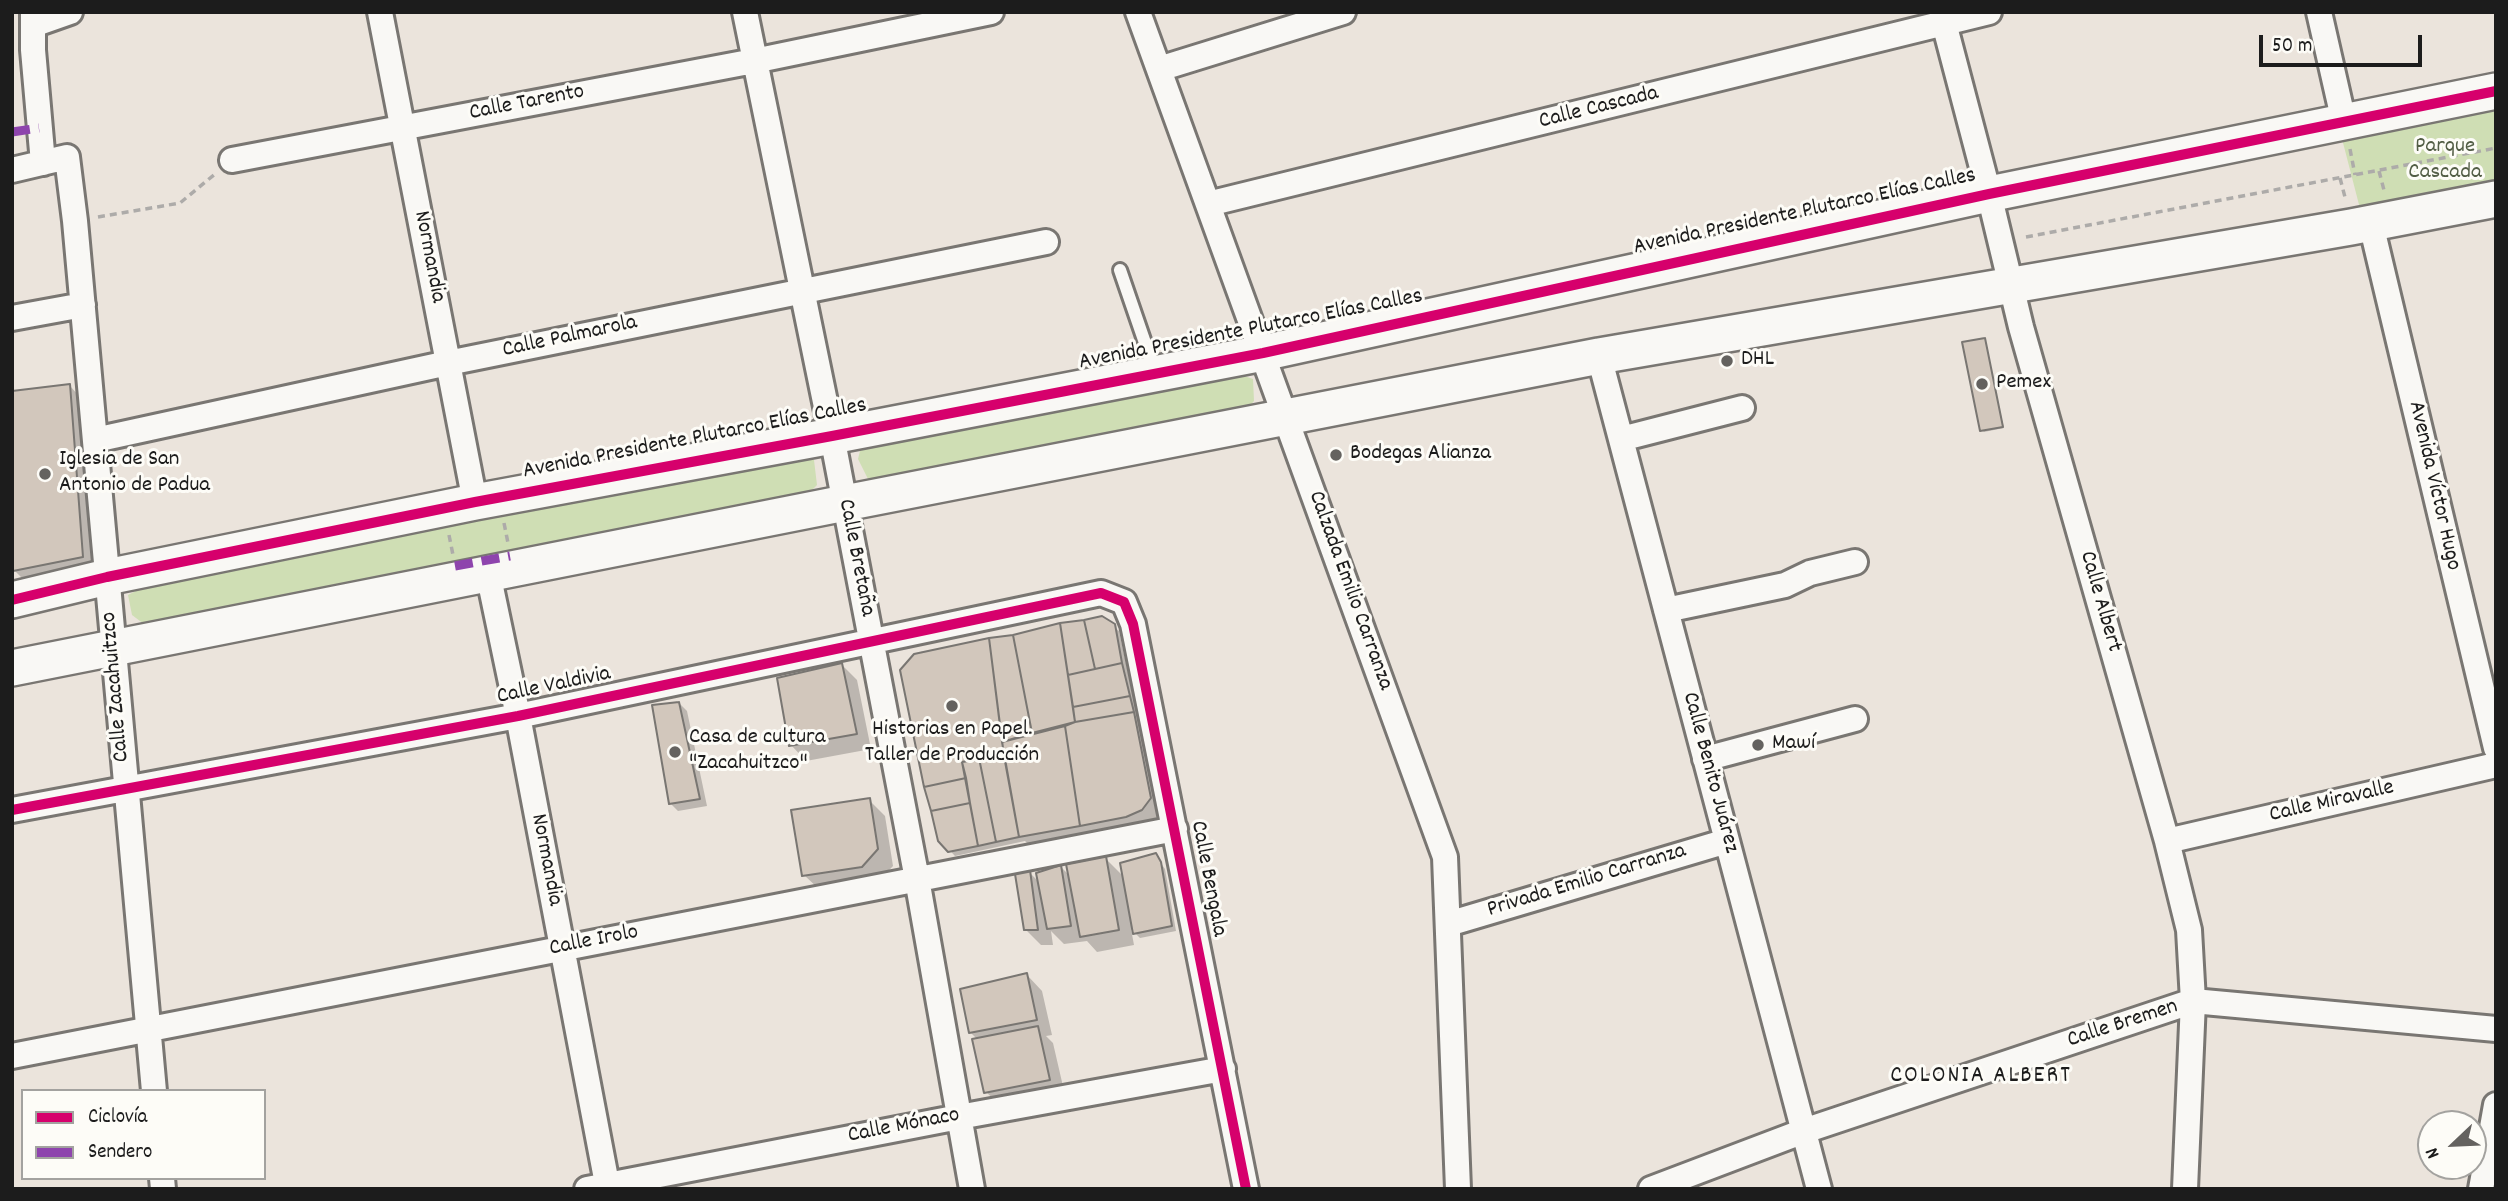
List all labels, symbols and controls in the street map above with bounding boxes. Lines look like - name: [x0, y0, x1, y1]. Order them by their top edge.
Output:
- scale bar: [2263, 21, 2426, 65]
- text: 50 m: [2272, 32, 2312, 62]
- street label: Calle Tarento: [467, 79, 587, 129]
- street label: Calle Cascada: [1537, 81, 1661, 137]
- park label: Parque Cascada: [2408, 134, 2482, 188]
- street label: Avenida Presidente Plutarco Elías Calles: [1631, 163, 1979, 263]
- street label: Normandia: [406, 209, 450, 305]
- street label: Avenida Presidente Plutarco Elías Calles: [1077, 284, 1425, 378]
- street label: Calle Palmarola: [500, 310, 640, 366]
- place label: DHL: [1741, 347, 1774, 375]
- marker: DHL: [1719, 353, 1735, 369]
- place label: Pemex: [1996, 370, 2051, 398]
- marker: Pemex: [1974, 376, 1990, 392]
- street label: Avenida Presidente Plutarco Elías Calles: [521, 393, 869, 487]
- street label: Avenida Víctor Hugo: [2400, 399, 2466, 573]
- place label: Bodegas Alianza: [1350, 441, 1491, 469]
- place label: Iglesia de San Antonio de Padua: [59, 447, 210, 501]
- marker: Bodegas Alianza: [1328, 447, 1344, 463]
- marker: Iglesia de San Antonio de Padua: [37, 466, 53, 482]
- street label: Calzada Emilio Carranza: [1300, 488, 1398, 694]
- street label: Calle Bretaña: [830, 497, 880, 619]
- street label: Calle Albert: [2071, 548, 2127, 656]
- street label: Calle Zacahuitzco: [97, 611, 137, 763]
- street label: Calle Valdivia: [495, 662, 613, 712]
- street label: Calle Benito Juárez: [1674, 690, 1744, 856]
- marker: Historias en Papel. Taller de Producción: [944, 698, 960, 714]
- place label: Historias en Papel. Taller de Producción: [865, 717, 1039, 771]
- place label: Casa de cultura "Zacahuitzco": [689, 725, 825, 779]
- place label: Mawí: [1772, 731, 1815, 759]
- marker: Mawí: [1750, 737, 1766, 753]
- marker: Casa de cultura "Zacahuitzco": [667, 744, 683, 760]
- street label: Calle Miravalle: [2267, 775, 2397, 831]
- street label: Normandia: [523, 812, 567, 908]
- street label: Calle Bengala: [1182, 819, 1232, 939]
- street label: Privada Emilio Carranza: [1484, 839, 1690, 925]
- street label: Calle Irolo: [547, 920, 641, 964]
- street label: Calle Bremen: [2064, 994, 2182, 1056]
- district label: COLONIA ALBERT: [1892, 1064, 2070, 1092]
- legend: [21, 1089, 266, 1180]
- text: Ciclovía: [88, 1103, 147, 1133]
- street label: Calle Mónaco: [846, 1103, 962, 1151]
- north arrow: [2417, 1110, 2487, 1180]
- text: Sendero: [88, 1138, 152, 1168]
- text: N: [2420, 1143, 2448, 1162]

